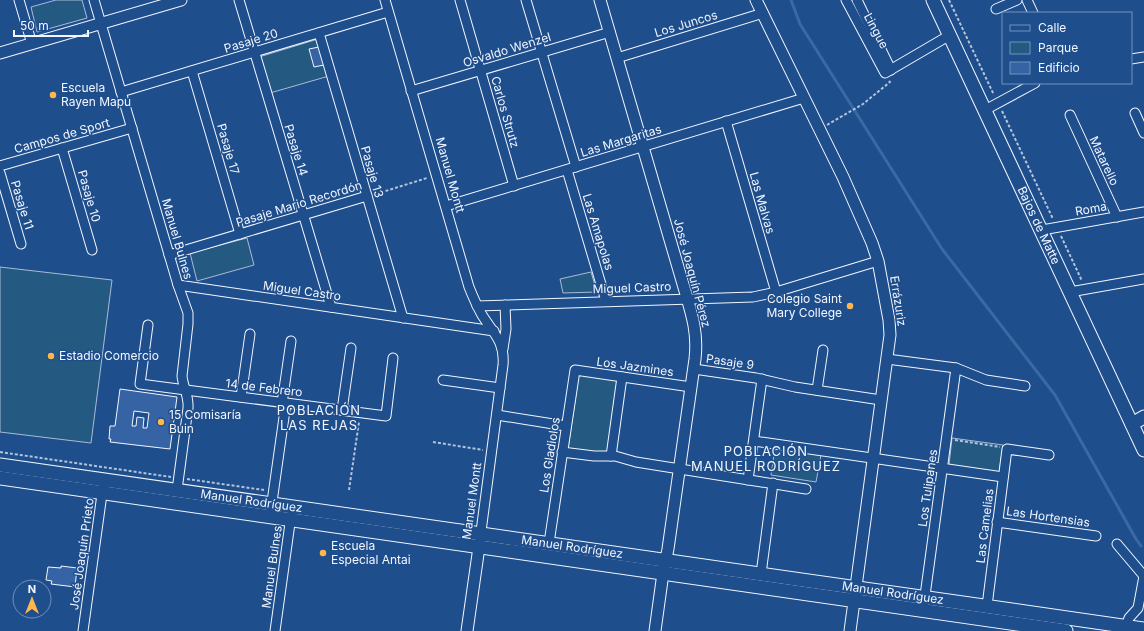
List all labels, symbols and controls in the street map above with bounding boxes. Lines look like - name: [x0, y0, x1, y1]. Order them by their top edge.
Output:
- street label: Los Juncos: [653, 7, 719, 40]
- street label: Lingue: [861, 10, 892, 51]
- scale bar: [14, 12, 88, 38]
- legend: [1002, 12, 1132, 84]
- text: 50 m: [20, 18, 49, 33]
- text: Calle: [1038, 20, 1066, 35]
- street label: Pasaje 20: [222, 25, 280, 56]
- street label: Osvaldo Wenzel: [461, 29, 553, 70]
- text: Parque: [1038, 40, 1078, 55]
- text: Edificio: [1038, 60, 1080, 75]
- street label: Carlos Strutz: [488, 74, 523, 149]
- place label: Escuela Rayen Mapu: [61, 80, 131, 109]
- marker: Escuela Rayen Mapu: [48, 90, 58, 100]
- street label: Campos de Sport: [12, 115, 112, 156]
- street label: Las Margaritas: [579, 121, 663, 160]
- street label: Pasaje 17: [214, 122, 243, 176]
- street label: Pasaje 14: [282, 122, 312, 178]
- street label: Matarello: [1087, 134, 1122, 188]
- street label: Manuel Montt: [433, 135, 468, 214]
- street label: Pasaje 13: [358, 144, 387, 199]
- street label: Pasaje 10: [75, 168, 104, 224]
- street label: Las Malvas: [747, 170, 778, 235]
- street label: Pasaje Mario Recordón: [234, 177, 364, 230]
- street label: Pasaje 11: [8, 179, 37, 231]
- street label: Bajos de Matte: [1014, 184, 1064, 267]
- street label: Las Amapolas: [580, 192, 617, 272]
- street label: Manuel Bulnes: [159, 197, 196, 281]
- street label: Roma: [1074, 198, 1108, 219]
- street label: José Joaquín Pérez: [671, 217, 714, 329]
- street label: Errázuriz: [887, 274, 910, 327]
- street label: Miguel Castro: [262, 278, 342, 303]
- street label: Miguel Castro: [592, 279, 672, 296]
- place label: Colegio Saint Mary College: [766, 291, 842, 320]
- marker: Colegio Saint Mary College: [845, 301, 855, 311]
- place label: Estadio Comercio: [59, 348, 159, 363]
- marker: Estadio Comercio: [46, 351, 56, 361]
- street label: Pasaje 9: [705, 351, 755, 372]
- street label: Los Jazmines: [596, 354, 675, 379]
- street label: 14 de Febrero: [225, 375, 303, 400]
- district label: POBLACIÓN LAS REJAS: [277, 402, 361, 433]
- place label: 15 Comisaría Buin: [169, 407, 241, 436]
- street label: Los Gladiolos: [536, 416, 563, 494]
- marker: 15 Comisaría Buin: [156, 417, 166, 427]
- district label: POBLACIÓN MANUEL RODRÍGUEZ: [691, 443, 841, 474]
- street label: Los Tulipanes: [915, 448, 940, 528]
- street label: Manuel Montt: [459, 461, 484, 540]
- street label: Manuel Rodríguez: [200, 486, 303, 515]
- street label: Las Camelias: [972, 488, 997, 564]
- street label: José Joaquín Prieto: [66, 497, 97, 611]
- street label: Las Hortensias: [1005, 503, 1091, 530]
- street label: Manuel Bulnes: [258, 525, 285, 609]
- street label: Manuel Rodríguez: [520, 532, 624, 561]
- place label: Escuela Especial Antai: [331, 538, 411, 567]
- marker: Escuela Especial Antai: [318, 548, 328, 558]
- street label: Manuel Rodríguez: [841, 578, 945, 607]
- north arrow: [12, 579, 52, 619]
- text: N: [28, 582, 36, 596]

